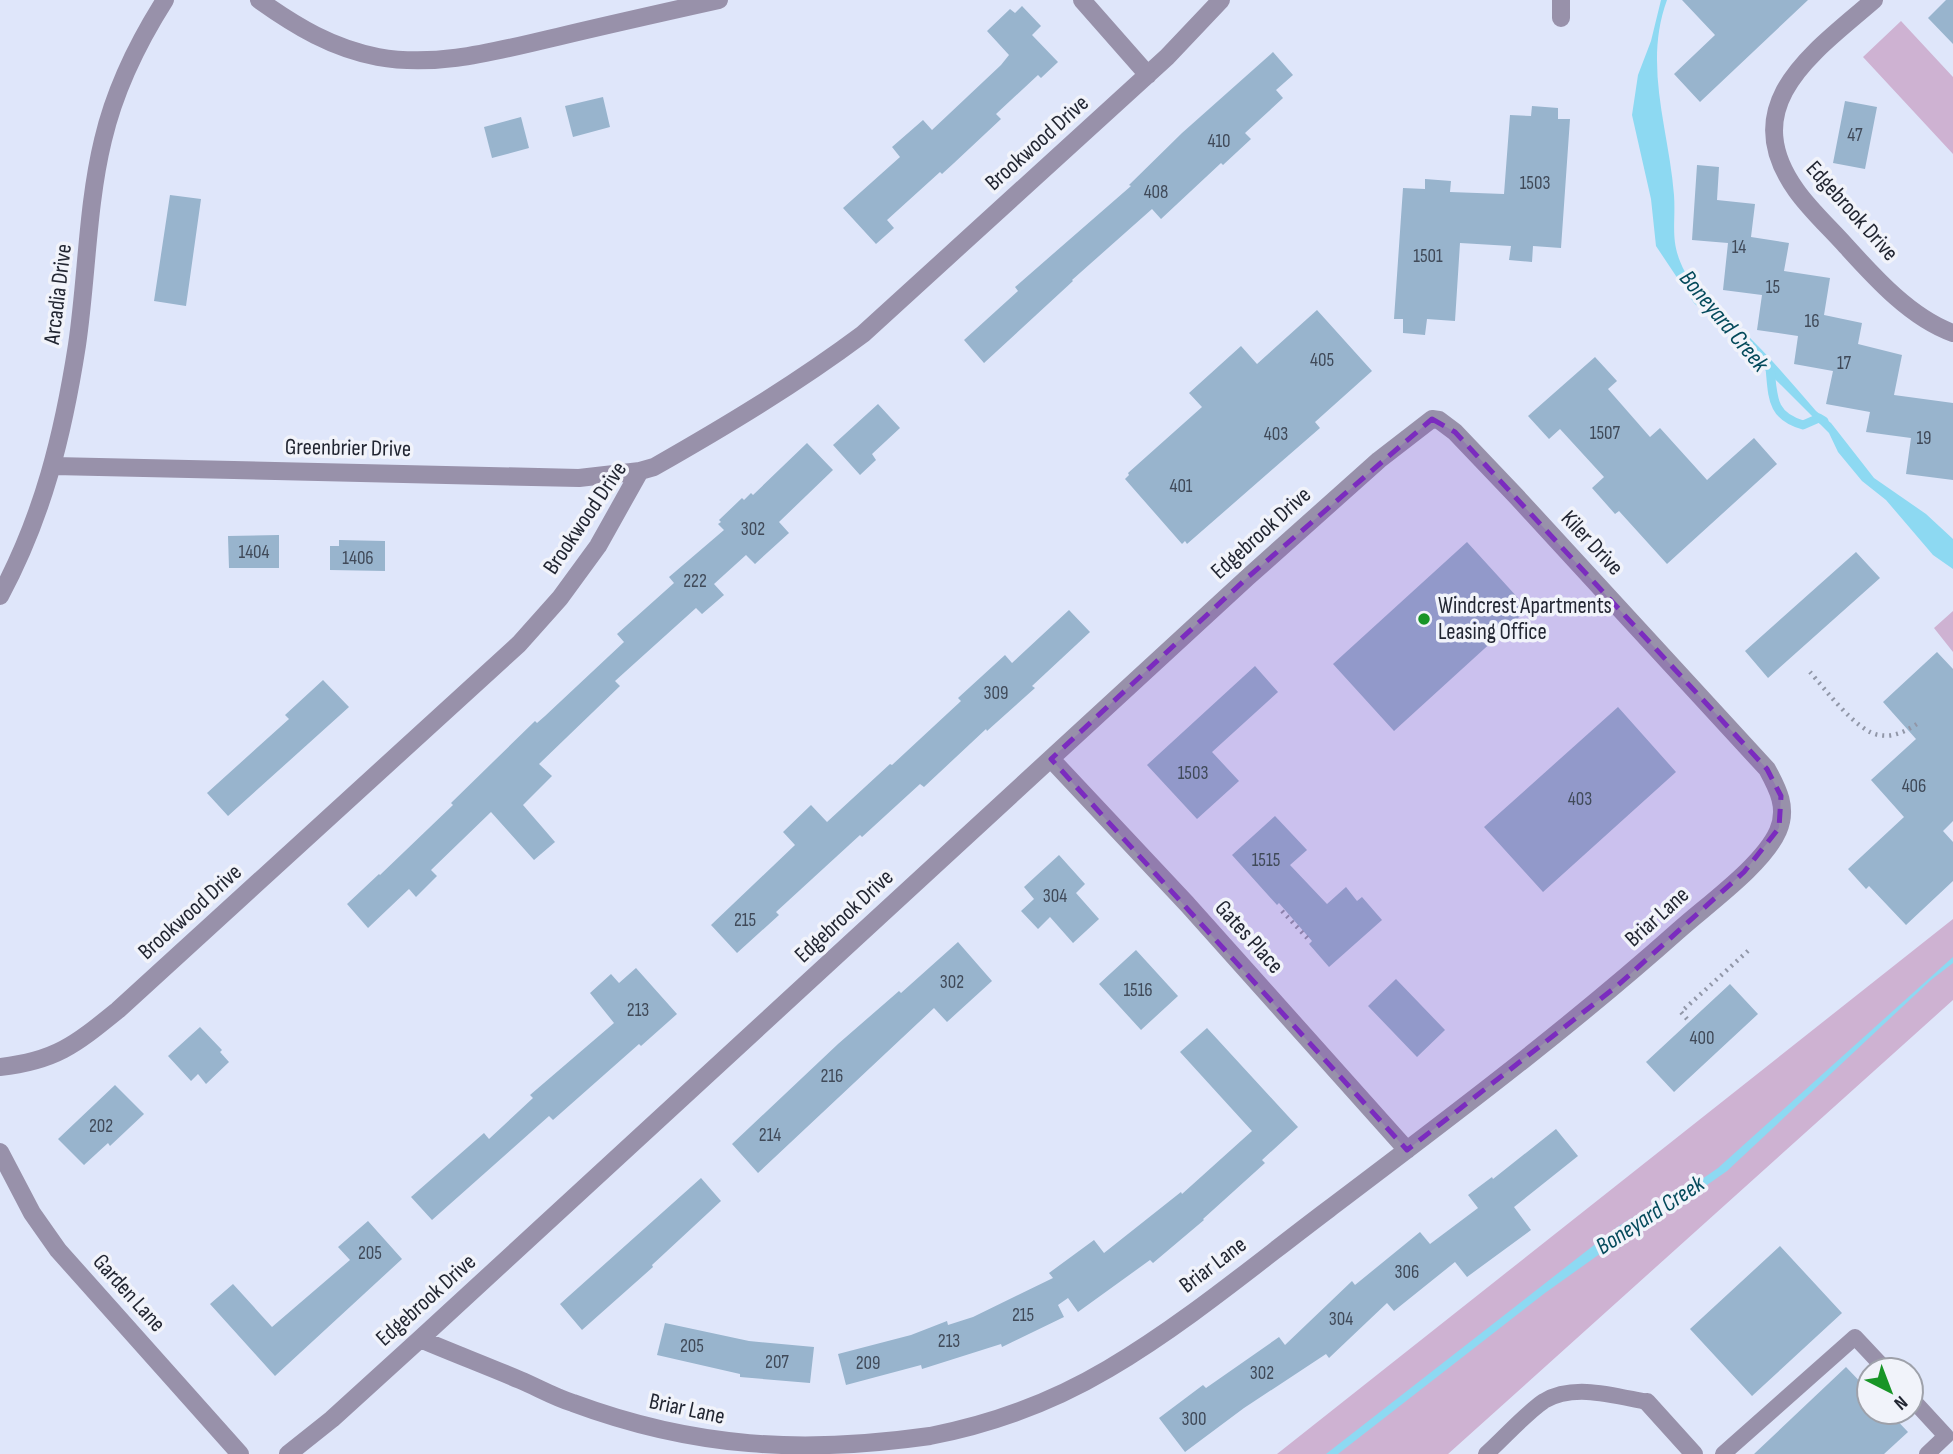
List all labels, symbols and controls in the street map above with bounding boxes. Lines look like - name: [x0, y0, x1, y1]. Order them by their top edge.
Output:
- street label: Brookwood Drive: [979, 89, 1095, 197]
- house number: 47: [1847, 124, 1863, 147]
- house number: 410: [1207, 130, 1231, 153]
- street label: Edgebrook Drive: [1800, 155, 1904, 267]
- house number: 1503: [1520, 172, 1550, 195]
- house number: 408: [1144, 181, 1168, 204]
- house number: 14: [1732, 236, 1746, 259]
- street label: Arcadia Drive: [38, 242, 78, 347]
- house number: 1501: [1413, 245, 1443, 268]
- water label: Boneyard Creek: [1673, 264, 1775, 378]
- house number: 15: [1766, 276, 1780, 299]
- house number: 16: [1805, 310, 1819, 333]
- house number: 405: [1310, 349, 1334, 372]
- house number: 17: [1837, 352, 1852, 375]
- house number: 1507: [1590, 422, 1621, 445]
- house number: 403: [1264, 423, 1288, 446]
- house number: 19: [1916, 427, 1932, 450]
- street label: Greenbrier Drive: [285, 433, 411, 463]
- street label: Brookwood Drive: [537, 456, 633, 580]
- house number: 401: [1169, 475, 1193, 498]
- street label: Edgebrook Drive: [1205, 481, 1317, 585]
- street label: Kiler Drive: [1555, 505, 1629, 581]
- house number: 302: [741, 518, 765, 541]
- house number: 1404: [238, 541, 270, 564]
- house number: 1406: [342, 547, 374, 570]
- house number: 222: [683, 570, 707, 593]
- place label: Windcrest Apartments Leasing Office: [1438, 592, 1612, 646]
- marker: Windcrest Apartments Leasing Office: [1416, 611, 1432, 627]
- house number: 309: [984, 682, 1008, 705]
- house number: 1503: [1178, 762, 1208, 785]
- house number: 406: [1902, 775, 1926, 798]
- house number: 403: [1568, 788, 1592, 811]
- house number: 1515: [1252, 849, 1280, 872]
- street label: Brookwood Drive: [132, 858, 248, 966]
- street label: Edgebrook Drive: [789, 863, 899, 969]
- street label: Briar Lane: [1619, 881, 1695, 953]
- house number: 304: [1043, 885, 1067, 908]
- street label: Gates Place: [1209, 894, 1289, 980]
- house number: 215: [734, 909, 756, 932]
- house number: 302: [940, 971, 964, 994]
- house number: 1516: [1123, 979, 1153, 1002]
- house number: 213: [627, 999, 649, 1022]
- house number: 400: [1690, 1027, 1714, 1050]
- house number: 216: [821, 1065, 843, 1088]
- house number: 202: [89, 1115, 113, 1138]
- house number: 214: [759, 1124, 781, 1147]
- water label: Boneyard Creek: [1590, 1169, 1710, 1261]
- street label: Briar Lane: [1174, 1231, 1252, 1299]
- house number: 205: [358, 1242, 382, 1265]
- street label: Garden Lane: [87, 1248, 171, 1338]
- street label: Edgebrook Drive: [370, 1248, 482, 1352]
- house number: 306: [1395, 1261, 1419, 1284]
- house number: 215: [1012, 1304, 1034, 1327]
- house number: 304: [1329, 1308, 1353, 1331]
- house number: 213: [938, 1330, 960, 1353]
- house number: 205: [680, 1335, 704, 1358]
- house number: 207: [765, 1351, 789, 1374]
- house number: 209: [856, 1352, 880, 1375]
- north arrow: [1855, 1356, 1925, 1426]
- house number: 302: [1250, 1362, 1274, 1385]
- street label: Briar Lane: [647, 1387, 727, 1431]
- text: N: [1889, 1391, 1912, 1414]
- house number: 300: [1182, 1408, 1206, 1431]

